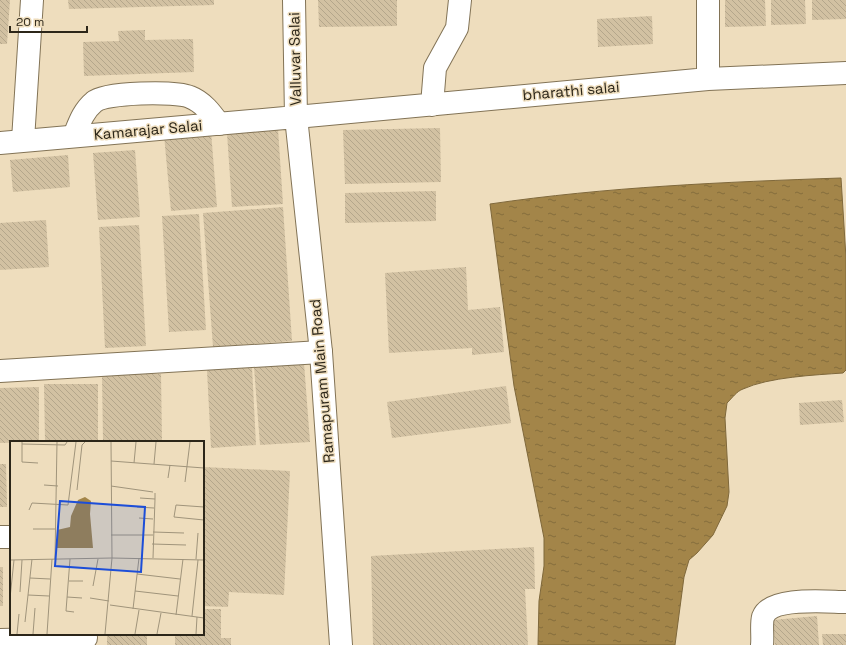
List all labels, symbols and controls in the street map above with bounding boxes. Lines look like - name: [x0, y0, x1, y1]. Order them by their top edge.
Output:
- scale bar: [10, 8, 87, 34]
- street label: Valluvar Salai: [284, 12, 305, 106]
- text: 20 m: [16, 14, 44, 30]
- street label: bharathi salai: [522, 77, 620, 104]
- street label: Kamarajar Salai: [93, 115, 203, 144]
- street label: Ramapuram Main Road: [305, 298, 338, 464]
- inset map: [10, 441, 204, 635]

